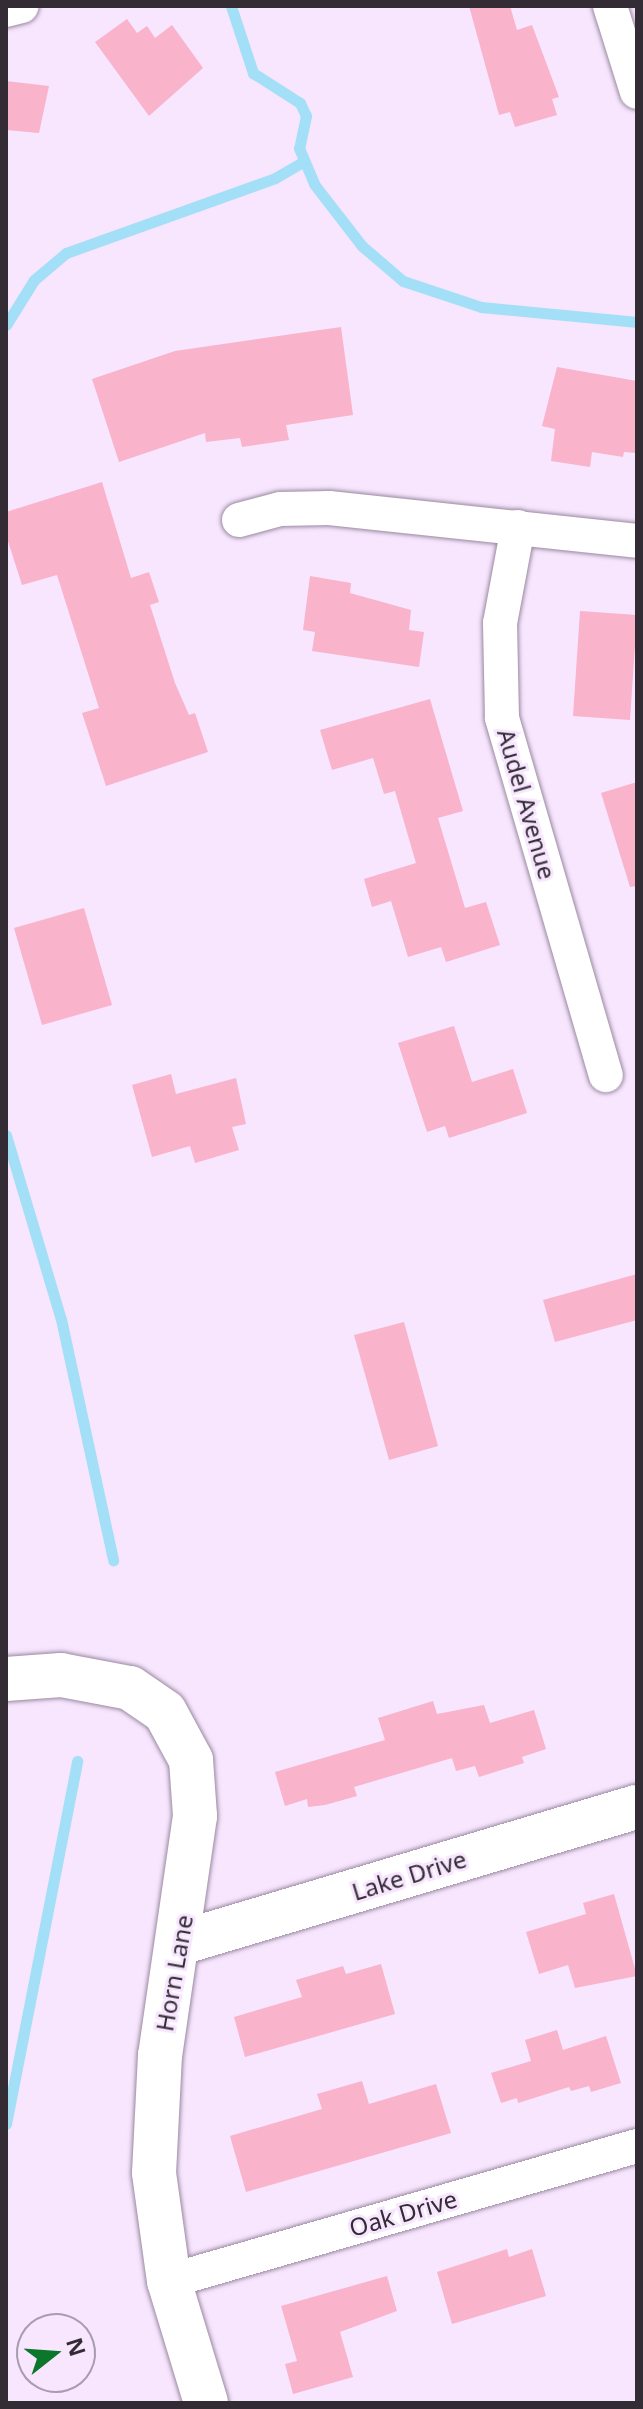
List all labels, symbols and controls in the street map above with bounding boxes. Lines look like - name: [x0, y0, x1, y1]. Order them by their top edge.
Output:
- street label: Audel Avenue: [492, 725, 562, 883]
- street label: Lake Drive: [348, 1844, 470, 1906]
- street label: Horn Lane: [150, 1913, 198, 2033]
- street label: Oak Drive: [346, 2184, 460, 2242]
- north arrow: [16, 2313, 96, 2393]
- text: N: [60, 2334, 94, 2360]

